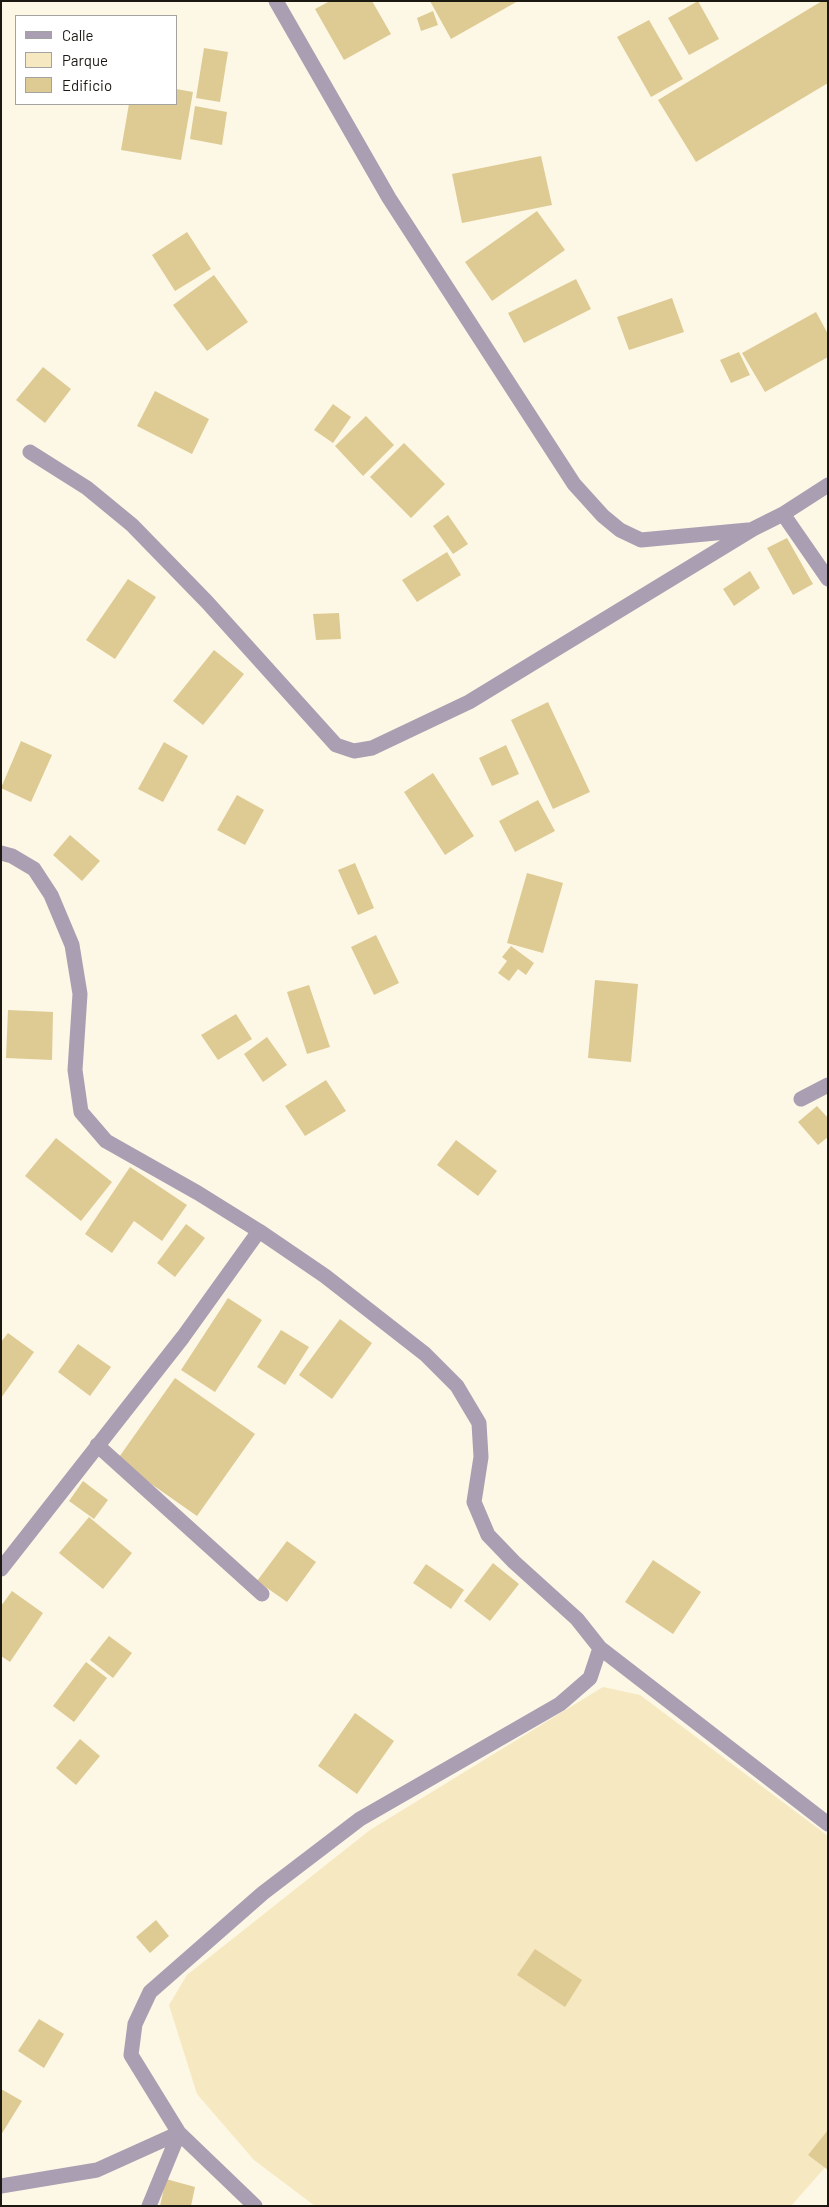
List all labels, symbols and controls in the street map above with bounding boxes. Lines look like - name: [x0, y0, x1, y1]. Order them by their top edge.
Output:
- legend: [15, 15, 178, 105]
- text: Calle: [62, 26, 94, 44]
- text: Parque: [62, 51, 108, 69]
- text: Edificio: [62, 76, 112, 94]

